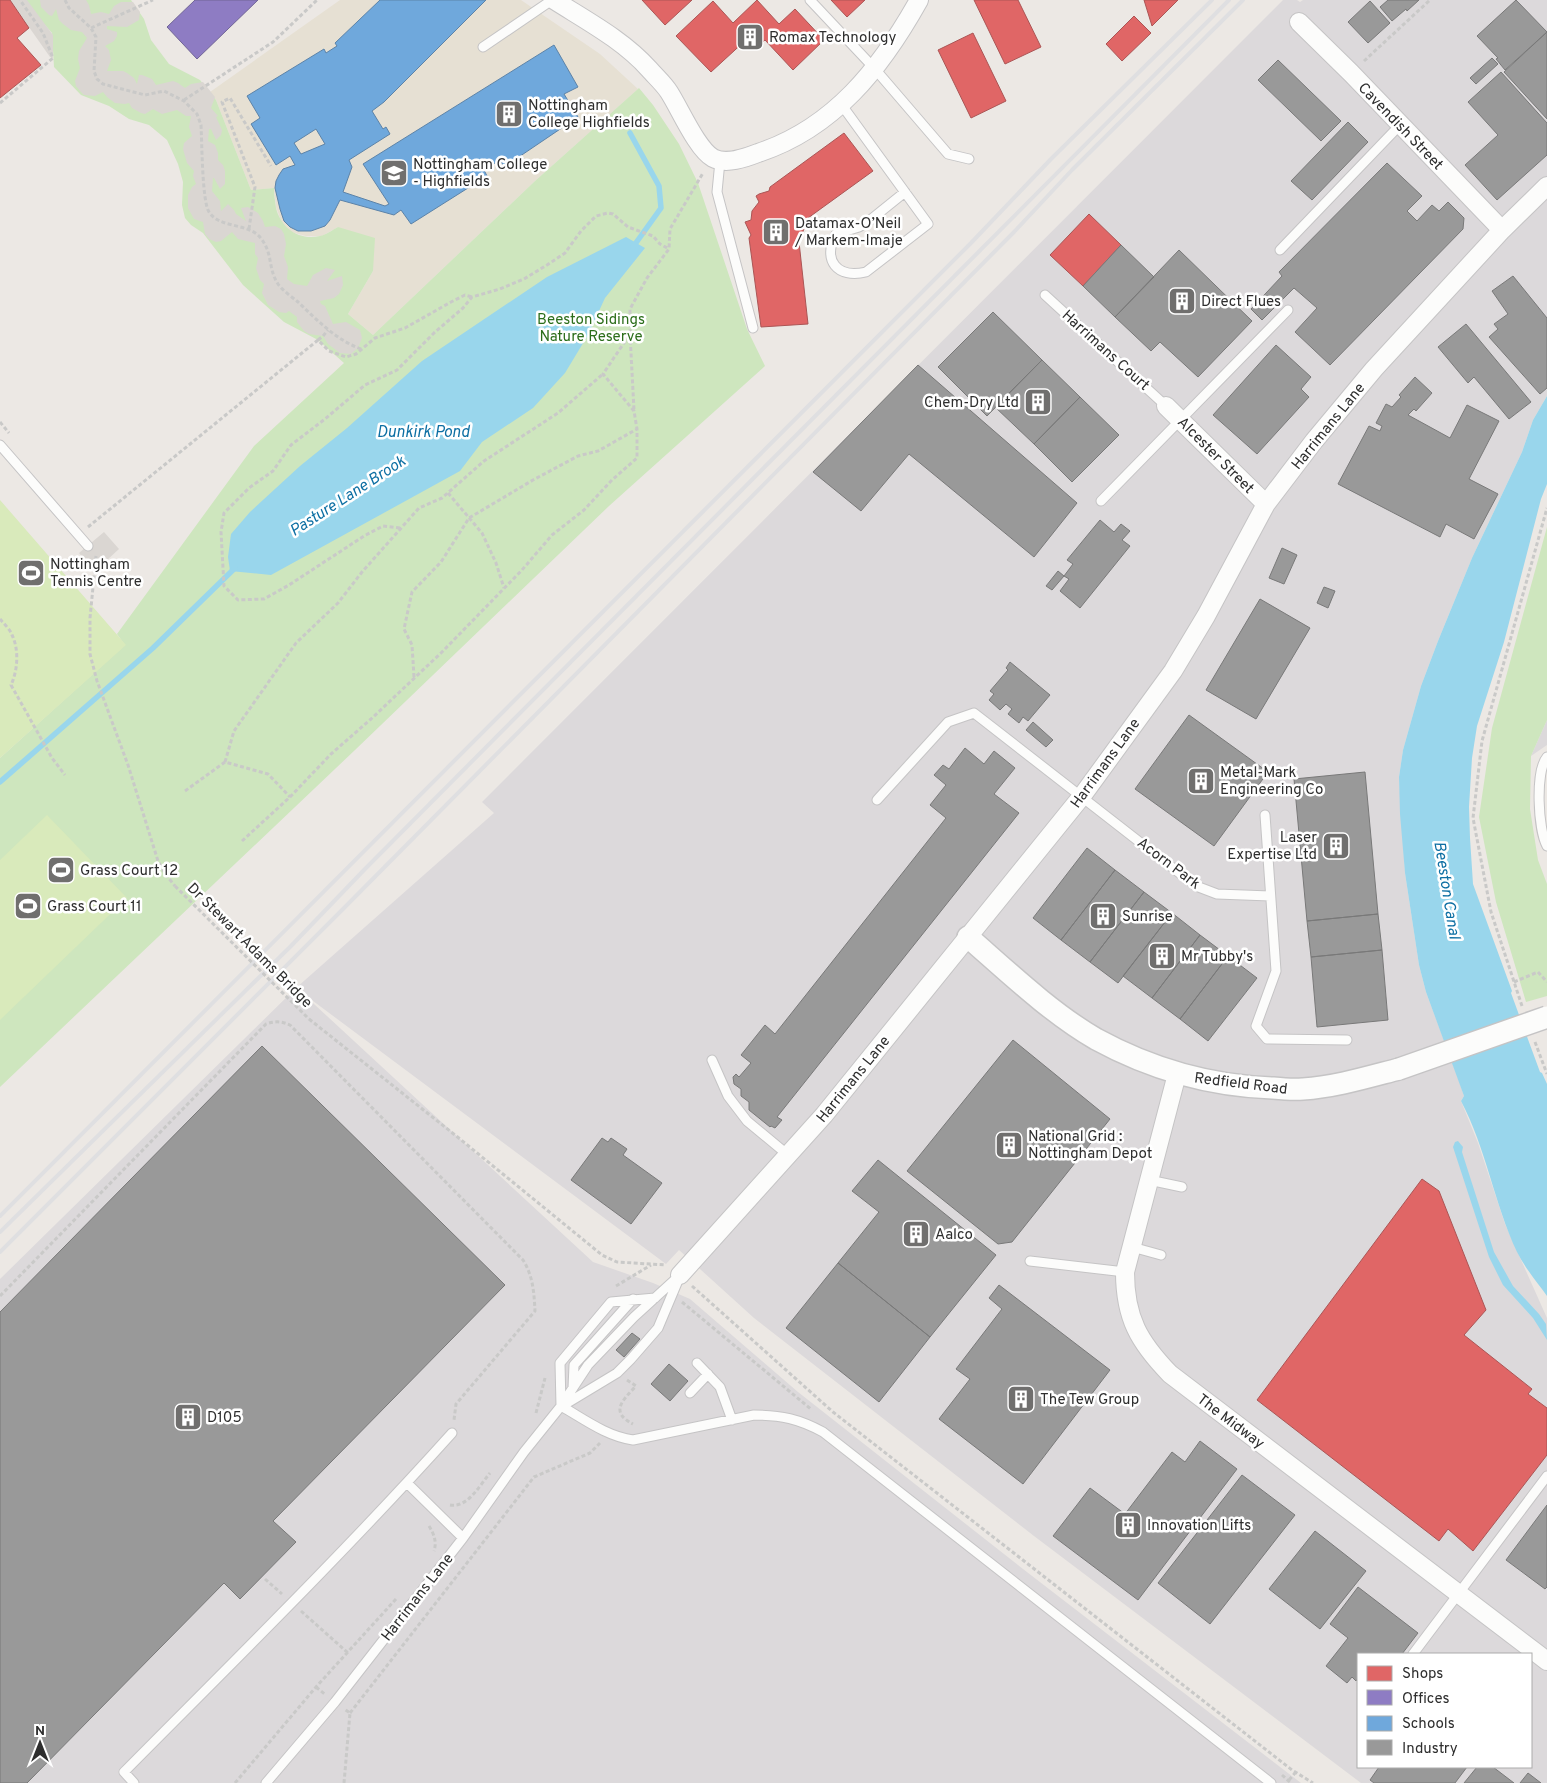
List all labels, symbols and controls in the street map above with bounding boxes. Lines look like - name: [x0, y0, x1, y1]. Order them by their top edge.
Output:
- building icon: Romax Technology: [735, 22, 765, 52]
- place label: Romax Technology: [769, 29, 897, 48]
- street label: Cavendish Street: [1353, 79, 1447, 175]
- place label: Nottingham College Highfields: [528, 97, 650, 133]
- building icon: Nottingham College Highfields: [494, 99, 524, 129]
- place label: Nottingham College - Highfields: [413, 156, 547, 192]
- school or university icon: Nottingham College - Highfields: [379, 158, 409, 188]
- place label: Datamax-O’Neil / Markem-Imaje: [794, 215, 903, 251]
- building icon: Datamax-O’Neil / Markem-Imaje: [761, 217, 791, 247]
- building icon: Direct Flues: [1167, 286, 1197, 316]
- place label: Direct Flues: [1201, 293, 1281, 312]
- street label: Harrimans Court: [1057, 307, 1153, 396]
- park label: Beeston Sidings Nature Reserve: [537, 311, 645, 347]
- street label: Harrimans Lane: [1288, 380, 1370, 474]
- building icon: Chem-Dry Ltd: [1023, 387, 1053, 417]
- place label: Chem-Dry Ltd: [924, 394, 1019, 413]
- street label: Alcester Street: [1173, 414, 1257, 498]
- water label: Dunkirk Pond: [377, 423, 471, 443]
- water label: Pasture Lane Brook: [286, 451, 411, 542]
- place label: Nottingham Tennis Centre: [50, 556, 142, 592]
- sports icon: Nottingham Tennis Centre: [16, 558, 46, 588]
- street label: Harrimans Lane: [1067, 715, 1145, 813]
- place label: Metal-Mark Engineering Co: [1220, 764, 1323, 800]
- building icon: Metal-Mark Engineering Co: [1186, 766, 1216, 796]
- place label: Laser Expertise Ltd: [1227, 829, 1317, 865]
- building icon: Laser Expertise Ltd: [1321, 831, 1351, 861]
- street label: Acorn Park: [1133, 834, 1204, 894]
- water label: Beeston Canal: [1428, 840, 1464, 942]
- sports icon: Grass Court 12: [46, 855, 76, 885]
- place label: Grass Court 12: [80, 862, 178, 881]
- street label: Dr Stewart Adams Bridge: [182, 879, 316, 1013]
- sports icon: Grass Court 11: [13, 891, 43, 921]
- place label: Grass Court 11: [47, 898, 141, 917]
- building icon: Sunrise: [1088, 901, 1118, 931]
- place label: Sunrise: [1122, 908, 1173, 927]
- building icon: Mr Tubby's: [1147, 941, 1177, 971]
- place label: Mr Tubby's: [1181, 948, 1253, 967]
- street label: Harrimans Lane: [813, 1033, 895, 1127]
- street label: Redfield Road: [1193, 1069, 1289, 1100]
- place label: National Grid : Nottingham Depot: [1028, 1128, 1152, 1164]
- building icon: National Grid : Nottingham Depot: [994, 1130, 1024, 1160]
- building icon: Aalco: [901, 1219, 931, 1249]
- place label: Aalco: [935, 1226, 973, 1245]
- building icon: The Tew Group: [1006, 1384, 1036, 1414]
- place label: The Tew Group: [1040, 1391, 1139, 1410]
- street label: The Midway: [1193, 1391, 1268, 1454]
- building icon: D105: [173, 1402, 203, 1432]
- place label: D105: [207, 1409, 242, 1428]
- building icon: Innovation Lifts: [1113, 1510, 1143, 1540]
- place label: Innovation Lifts: [1147, 1517, 1251, 1536]
- street label: Harrimans Lane: [378, 1550, 458, 1646]
- legend: [1357, 1653, 1532, 1768]
- text: Shops: [1402, 1665, 1443, 1684]
- text: Offices: [1402, 1690, 1449, 1709]
- text: Schools: [1402, 1715, 1455, 1734]
- north arrow: [15, 1718, 65, 1768]
- text: N: [35, 1723, 45, 1740]
- text: Industry: [1402, 1740, 1458, 1759]

